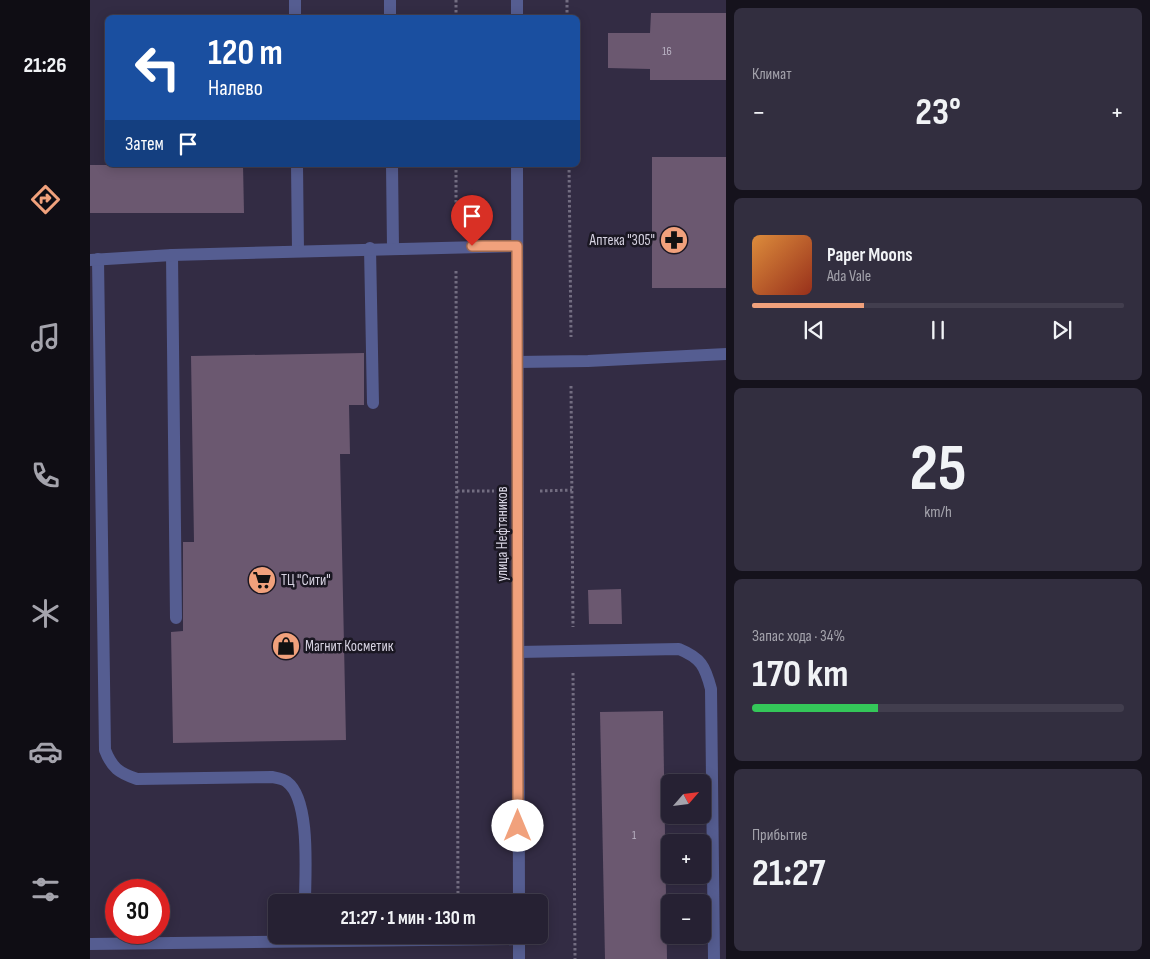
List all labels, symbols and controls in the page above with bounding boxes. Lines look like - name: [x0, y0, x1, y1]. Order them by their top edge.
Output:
- text: 120 m: [208, 32, 283, 75]
- icon: left: [125, 35, 190, 100]
- house number: 16: [662, 44, 672, 59]
- text: 21:26: [23, 52, 67, 79]
- text: Климат: [752, 65, 792, 84]
- text: Налево: [208, 75, 263, 102]
- text: 23°: [915, 90, 961, 135]
- text: −: [752, 96, 766, 129]
- text: +: [1110, 96, 1124, 129]
- icon: arrive: [174, 130, 202, 158]
- text: Затем: [125, 133, 164, 156]
- icon: directions: [28, 182, 63, 217]
- pin: [451, 195, 493, 246]
- icon: arrive: [458, 202, 486, 230]
- pharmacy icon: Аптека "305": [659, 225, 689, 255]
- place label: Аптека "305": [589, 231, 655, 250]
- text: Paper Moons: [827, 244, 913, 267]
- text: Ada Vale: [827, 267, 871, 286]
- icon: previous: [800, 316, 828, 344]
- icon: pause: [924, 316, 952, 344]
- icon: next: [1048, 316, 1076, 344]
- icon: music: [28, 320, 63, 355]
- text: 25: [909, 431, 967, 509]
- icon: phone: [28, 458, 63, 493]
- street label: улица Нефтяников: [493, 486, 512, 581]
- text: km/h: [924, 503, 952, 522]
- supermarket icon: ТЦ "Сити": [247, 565, 277, 595]
- place label: ТЦ "Сити": [281, 571, 331, 590]
- icon: climate: [28, 596, 63, 631]
- text: Запас хода · 34%: [752, 627, 845, 646]
- shop icon: Магнит Косметик: [271, 631, 301, 661]
- place label: Магнит Косметик: [305, 637, 394, 656]
- text: 170 km: [752, 652, 848, 697]
- icon: car: [28, 734, 63, 769]
- north arrow: [661, 774, 711, 824]
- map controls: [661, 774, 711, 944]
- position arrow: [491, 799, 543, 851]
- text: Прибытие: [752, 826, 807, 845]
- house number: 1: [632, 828, 637, 843]
- button: +: [661, 834, 711, 884]
- text: 21:27: [752, 851, 825, 896]
- icon: filters: [28, 872, 63, 907]
- speed limit sign: 30: [105, 879, 170, 944]
- button: −: [661, 894, 711, 944]
- text: 21:27 · 1 мин · 130 m: [341, 907, 475, 930]

